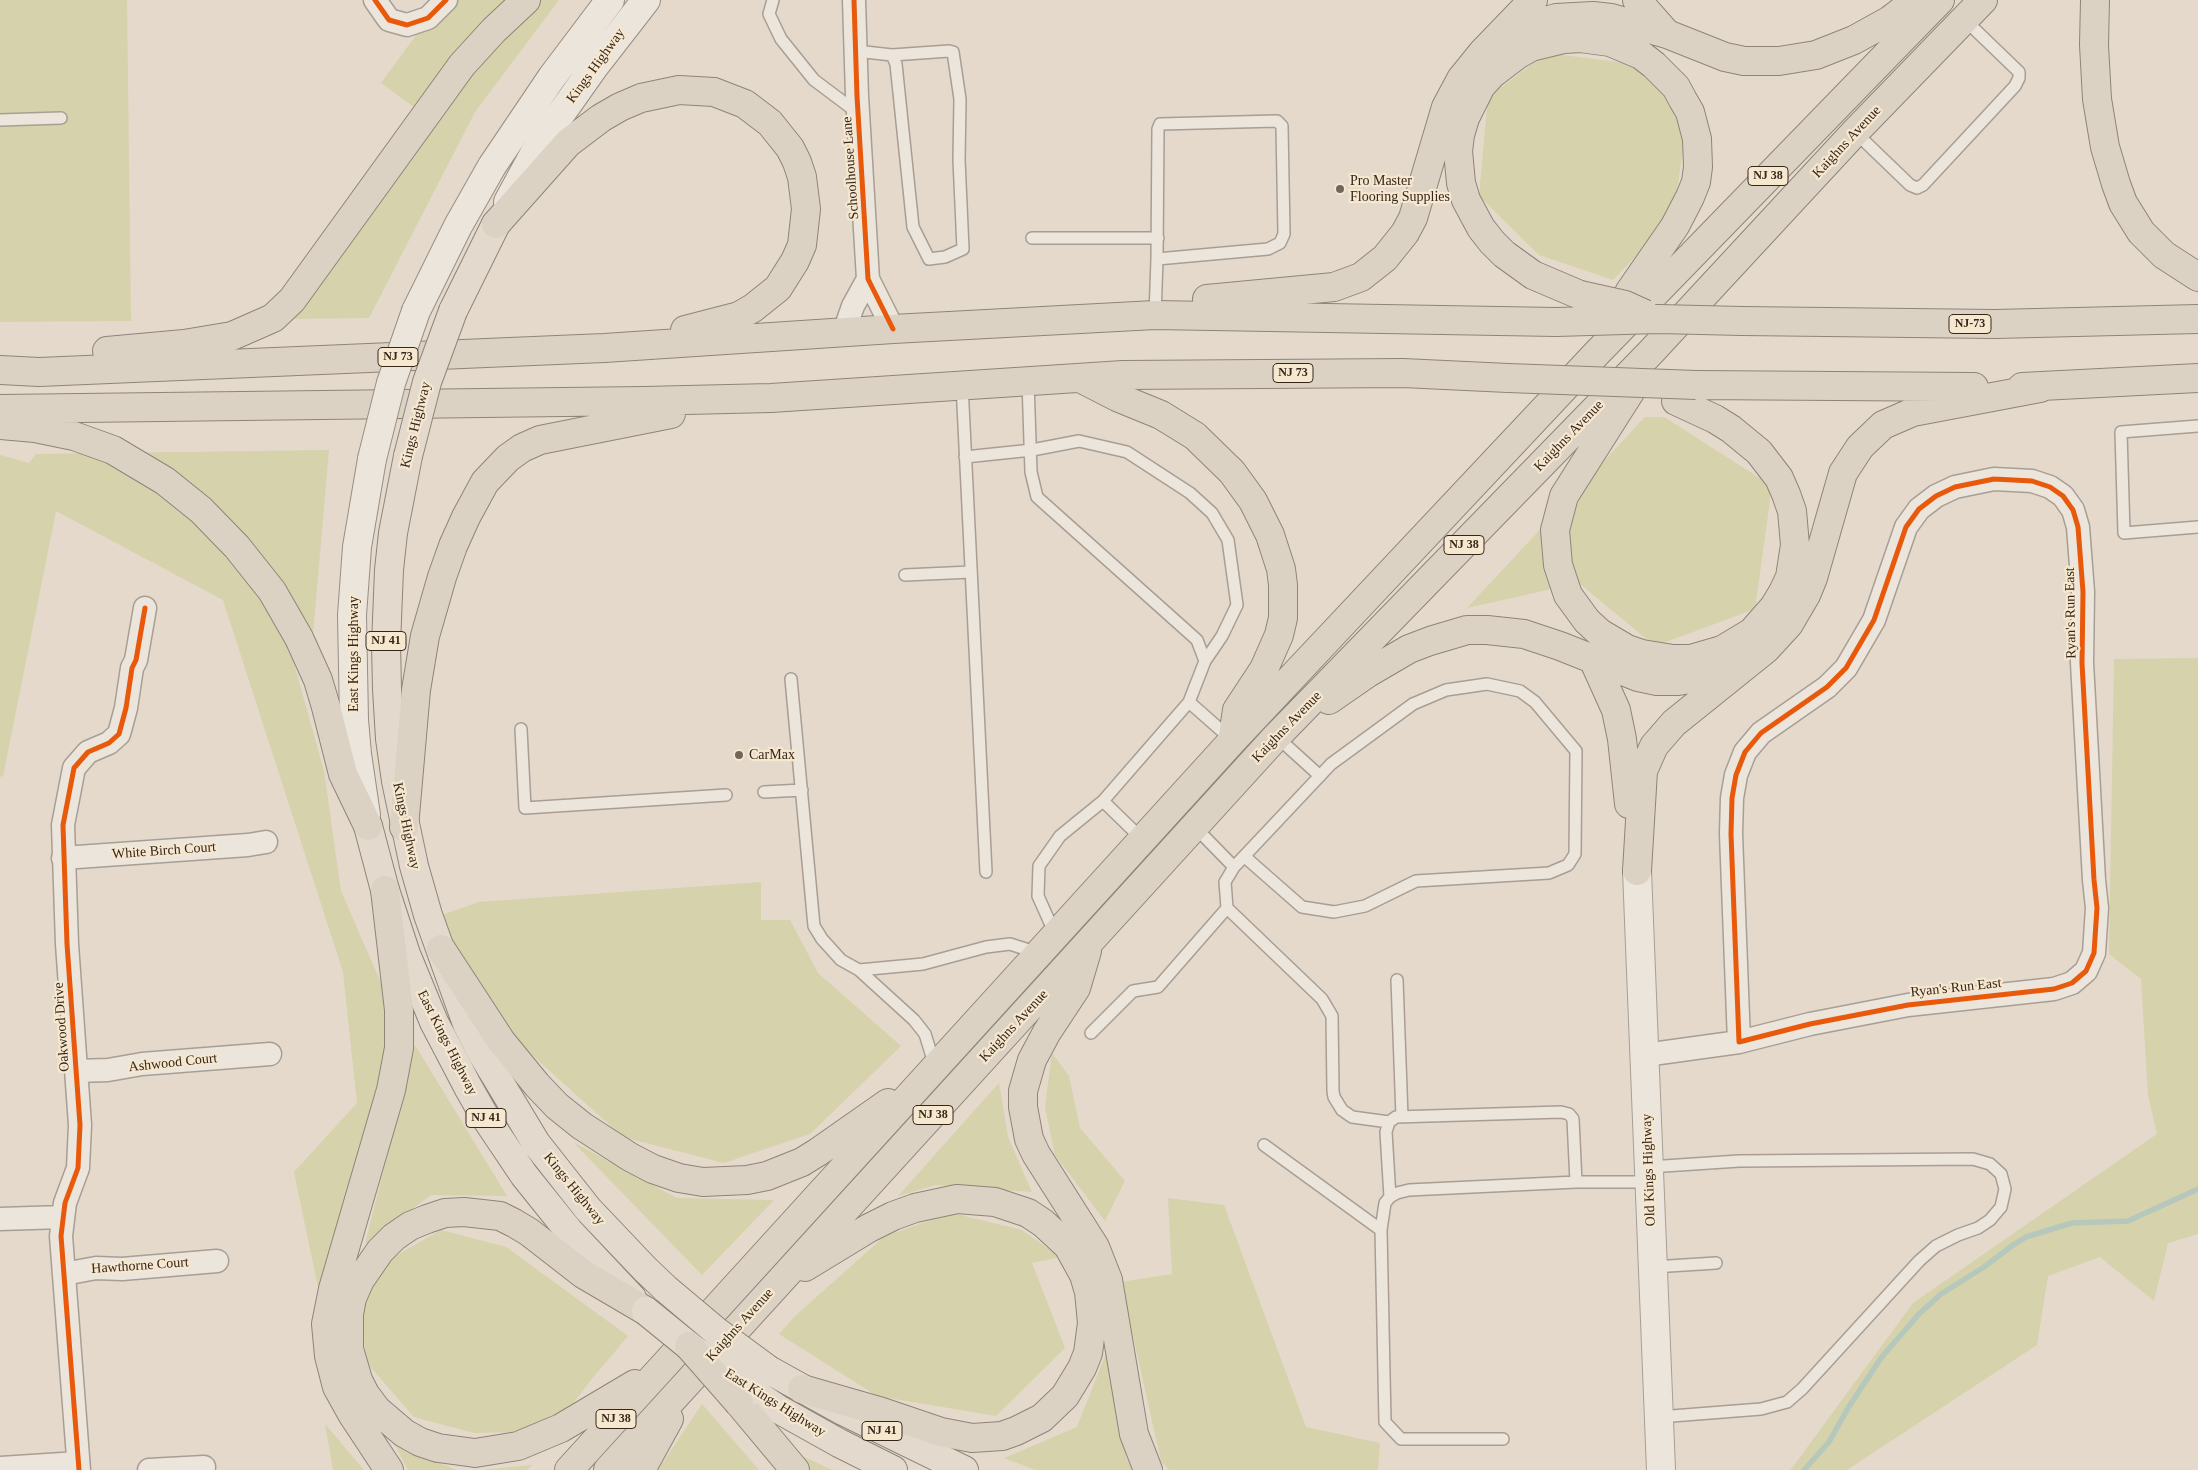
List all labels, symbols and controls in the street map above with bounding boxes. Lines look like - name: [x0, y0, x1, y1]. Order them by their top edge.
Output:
- street label: Kings Highway: [563, 25, 629, 107]
- street label: Kaighns Avenue: [1809, 102, 1885, 182]
- street label: Schoolhouse Lane: [839, 116, 863, 220]
- road number: NJ 38: [1748, 167, 1788, 186]
- place label: Pro Master Flooring Supplies: [1350, 173, 1450, 206]
- marker: Pro Master Flooring Supplies: [1334, 183, 1346, 195]
- road number: NJ-73: [1949, 314, 1991, 334]
- road number: NJ 73: [378, 348, 418, 367]
- road number: NJ 73: [1273, 363, 1313, 382]
- street label: Kings Highway: [397, 380, 435, 470]
- street label: Kaighns Avenue: [1531, 397, 1607, 475]
- road number: NJ 38: [1444, 536, 1484, 554]
- street label: Ryan's Run East: [2062, 567, 2080, 659]
- street label: East Kings Highway: [346, 596, 362, 712]
- road number: NJ 41: [366, 631, 406, 650]
- street label: Kaighns Avenue: [1249, 688, 1325, 766]
- place label: CarMax: [749, 747, 795, 763]
- marker: CarMax: [733, 749, 745, 761]
- street label: Kings Highway: [389, 781, 423, 871]
- street label: White Birch Court: [111, 839, 217, 863]
- street label: Ryan's Run East: [1910, 975, 2002, 1001]
- street label: Oakwood Drive: [50, 982, 74, 1072]
- street label: Kaighns Avenue: [976, 986, 1052, 1066]
- street label: East Kings Highway: [413, 988, 481, 1098]
- street label: Ashwood Court: [128, 1050, 218, 1076]
- road number: NJ 38: [913, 1106, 953, 1124]
- road number: NJ 41: [466, 1108, 506, 1128]
- street label: Old Kings Highway: [1639, 1113, 1659, 1227]
- street label: Kings Highway: [540, 1149, 608, 1229]
- street label: Hawthorne Court: [91, 1254, 189, 1278]
- street label: Kaighns Avenue: [703, 1285, 777, 1365]
- street label: East Kings Highway: [721, 1365, 829, 1441]
- road number: NJ 38: [596, 1410, 636, 1428]
- road number: NJ 41: [862, 1422, 902, 1440]

